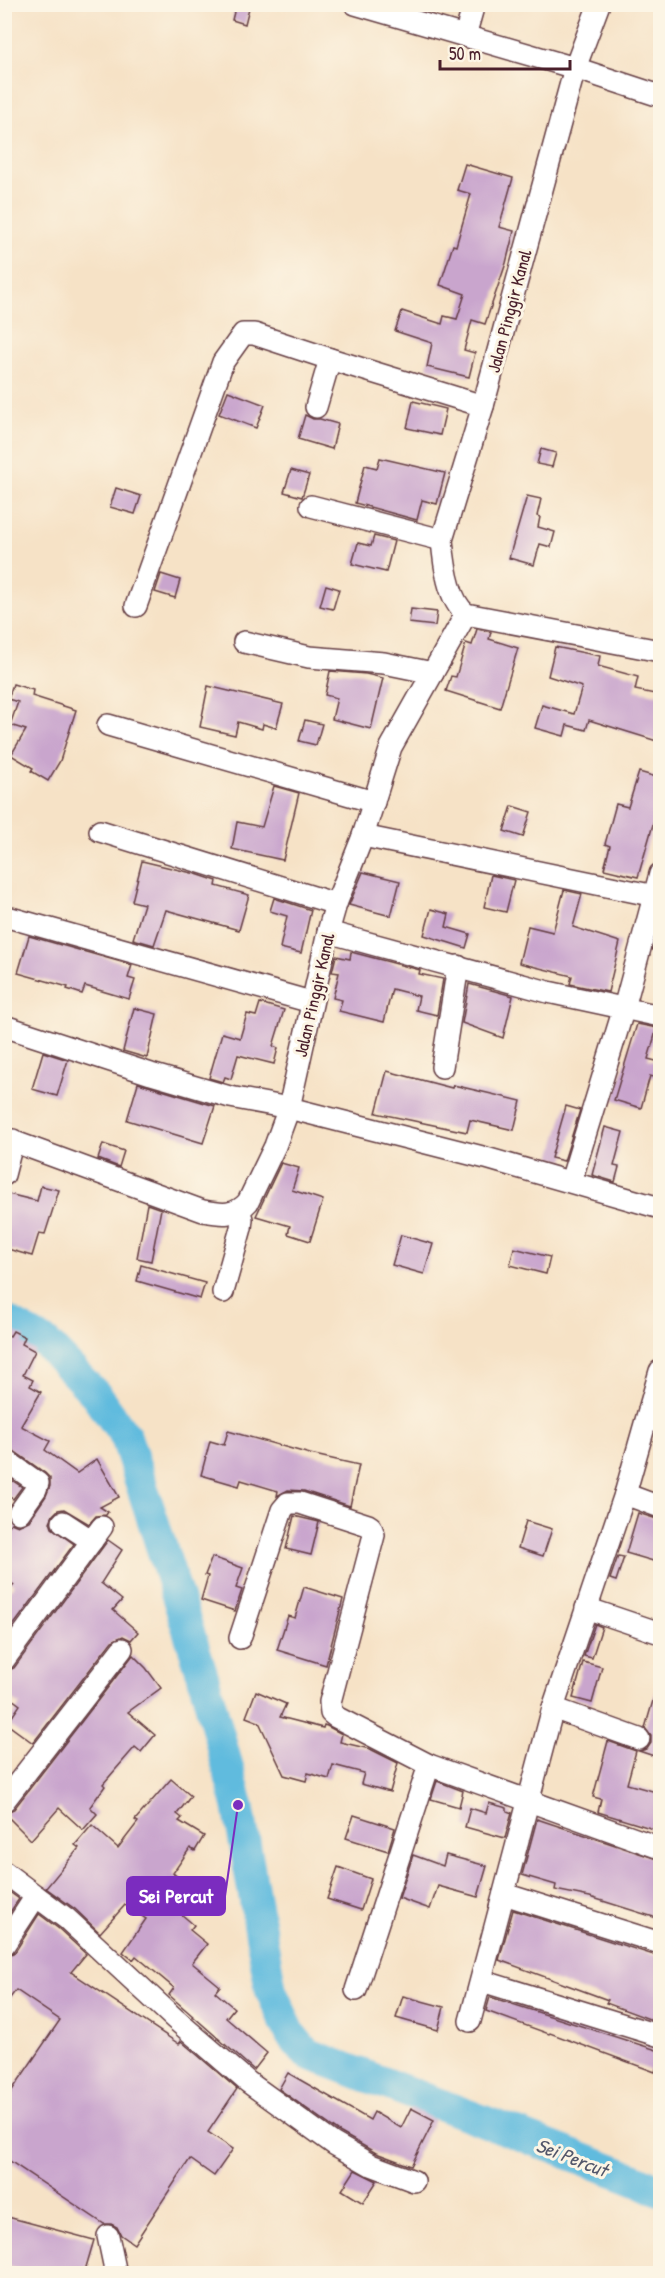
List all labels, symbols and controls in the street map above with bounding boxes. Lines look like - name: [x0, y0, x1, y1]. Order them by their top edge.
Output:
- scale bar: [440, 33, 570, 71]
- text: 50 m: [449, 41, 481, 66]
- street label: Jalan Pinggir Kanal: [481, 247, 537, 375]
- street label: Jalan Pinggir Kanal: [288, 930, 340, 1059]
- callout: Sei Percut: [127, 1877, 225, 1915]
- text: Sei Percut: [139, 1882, 214, 1909]
- water label: Sei Percut: [533, 2131, 614, 2184]

